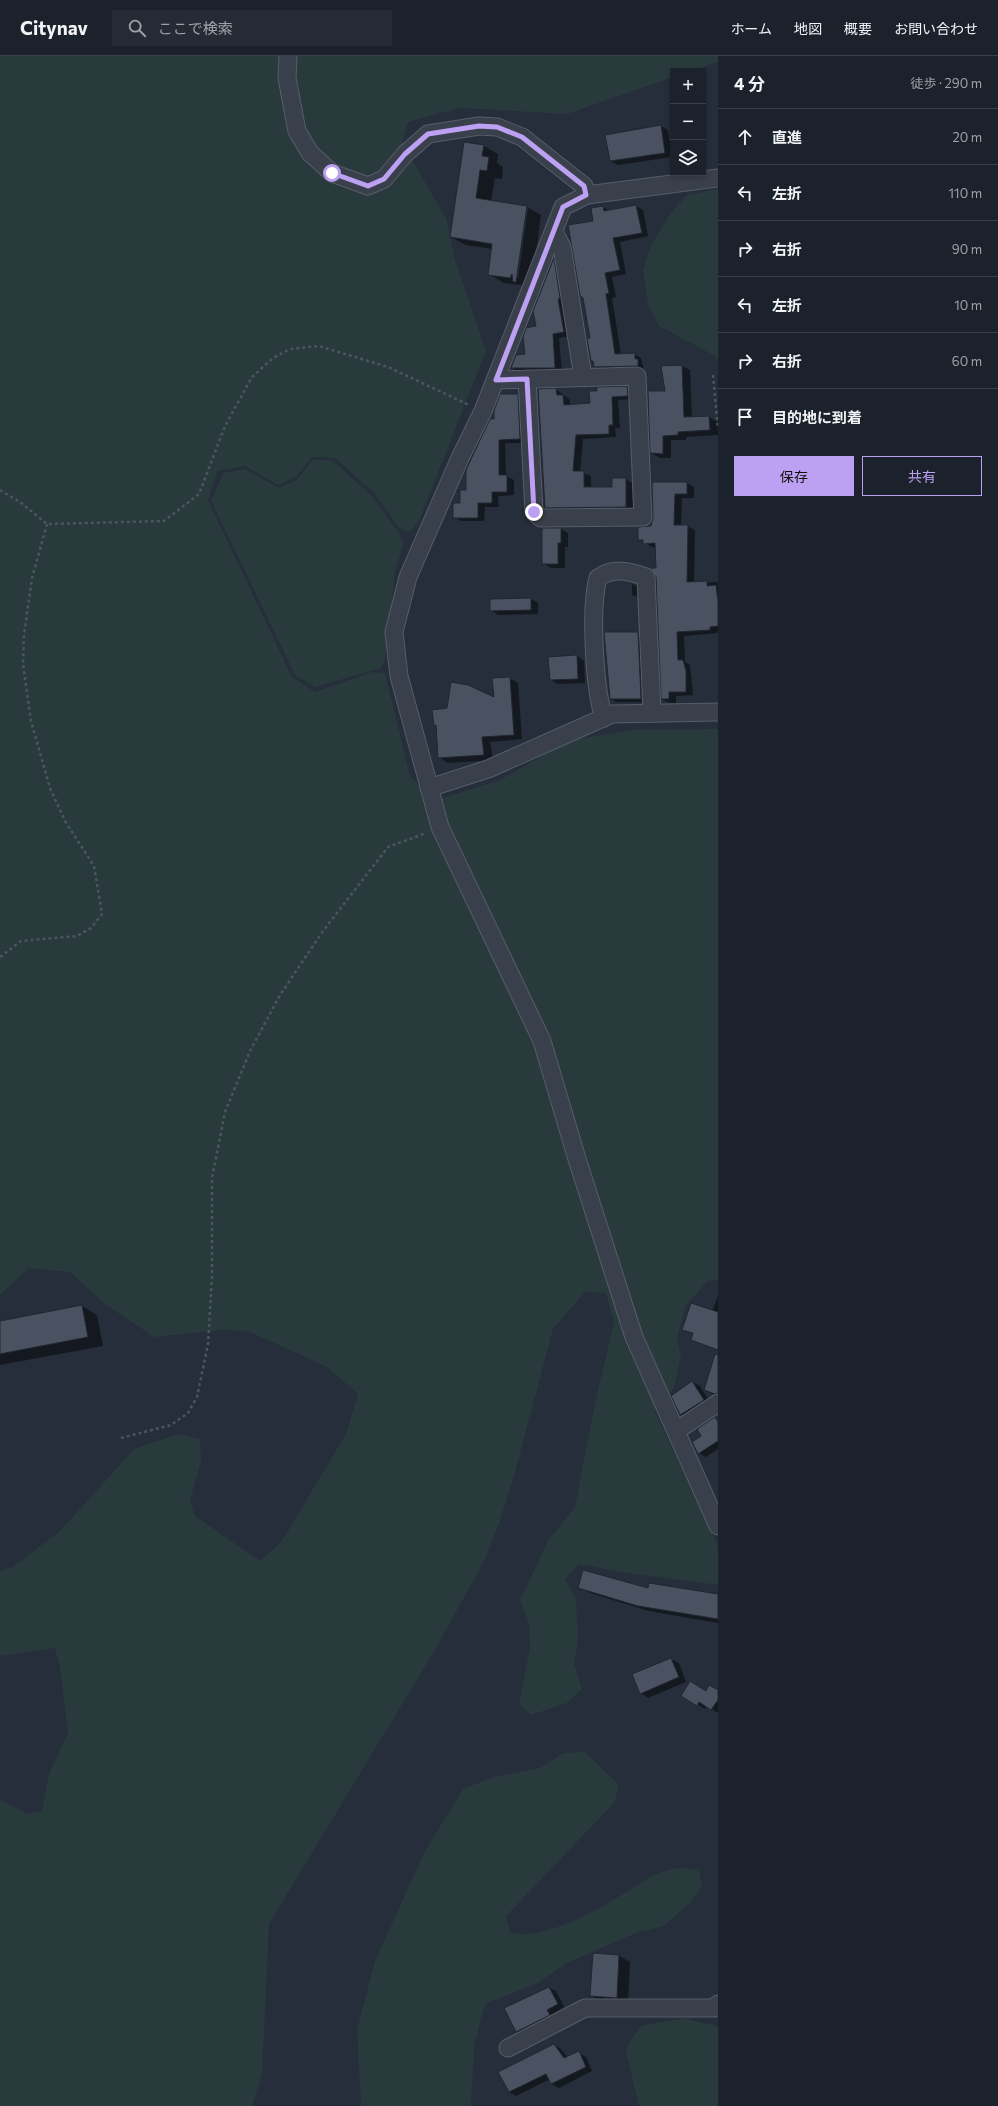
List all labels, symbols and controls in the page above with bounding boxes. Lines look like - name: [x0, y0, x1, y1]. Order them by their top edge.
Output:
- search box: [112, 10, 392, 46]
- text: Citynav: [20, 16, 88, 39]
- icon: search: [126, 17, 148, 39]
- text: ここで検索: [158, 19, 233, 37]
- text: ホーム: [730, 20, 772, 37]
- text: 地図: [794, 20, 822, 37]
- text: 概要: [844, 20, 872, 37]
- text: お問い合わせ: [894, 20, 978, 37]
- map controls: [670, 68, 706, 176]
- button: +: [670, 68, 706, 104]
- text: 4 分: [734, 73, 765, 94]
- text: 徒歩 · 290 m: [911, 75, 982, 91]
- button: −: [670, 104, 706, 140]
- icon: ahead: [734, 126, 756, 148]
- text: 直進: [772, 128, 802, 146]
- text: 20 m: [953, 129, 982, 145]
- button: layers: [670, 140, 706, 176]
- route start: [323, 164, 341, 182]
- icon: left: [734, 182, 756, 204]
- text: 左折: [772, 184, 802, 202]
- text: 110 m: [949, 185, 982, 201]
- icon: right: [734, 238, 756, 260]
- text: 右折: [772, 240, 802, 258]
- text: 90 m: [952, 241, 982, 257]
- icon: left: [734, 294, 756, 316]
- text: 左折: [772, 296, 802, 314]
- text: 10 m: [954, 297, 982, 313]
- icon: right: [734, 350, 756, 372]
- text: 右折: [772, 352, 802, 370]
- text: 60 m: [952, 353, 982, 369]
- icon: arrive: [734, 406, 756, 428]
- text: 目的地に到着: [772, 408, 862, 426]
- button: 保存: [734, 456, 854, 496]
- button: 共有: [862, 456, 982, 496]
- route end: [525, 503, 543, 521]

